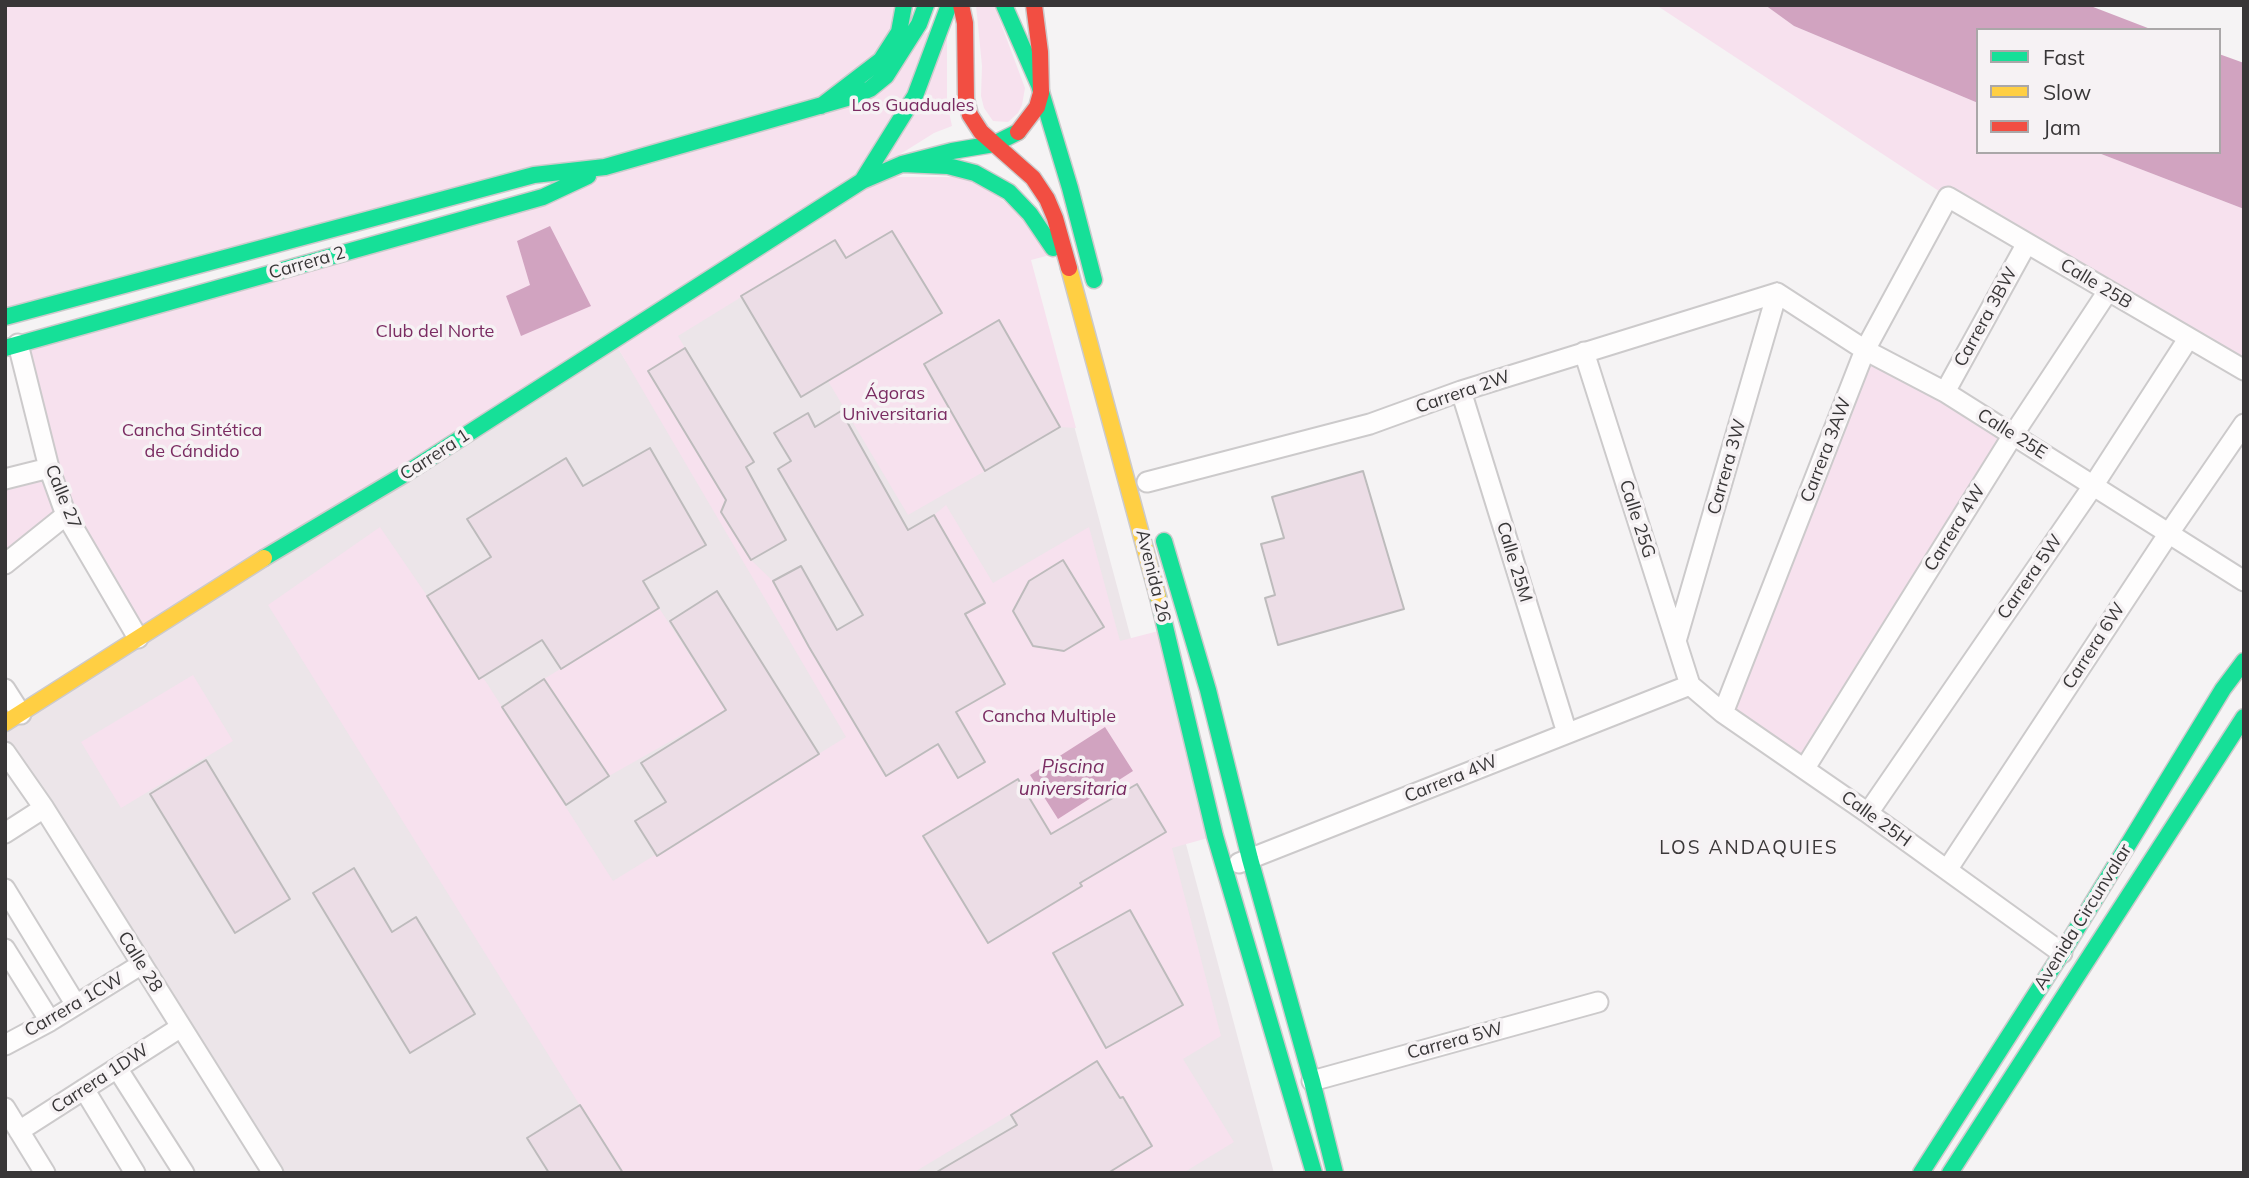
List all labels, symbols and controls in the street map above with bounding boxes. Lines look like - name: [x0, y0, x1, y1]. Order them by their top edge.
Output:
- legend: [1976, 28, 2221, 154]
- text: Fast: [2043, 44, 2085, 70]
- text: Slow: [2043, 79, 2091, 105]
- park label: Los Guaduales: [852, 95, 974, 117]
- text: Jam: [2043, 114, 2081, 140]
- street label: Carrera 2: [266, 242, 348, 284]
- street label: Calle 25B: [2056, 254, 2136, 314]
- street label: Carrera 3BW: [1950, 263, 2022, 371]
- park label: Club del Norte: [376, 321, 494, 343]
- street label: Carrera 2W: [1413, 366, 1513, 418]
- park label: Ágoras Universitaria: [842, 383, 948, 426]
- street label: Carrera 3AW: [1796, 395, 1856, 505]
- street label: Calle 25E: [1973, 404, 2051, 464]
- street label: Carrera 3W: [1703, 417, 1751, 517]
- park label: Cancha Sintética de Cándido: [122, 420, 262, 462]
- street label: Carrera 1: [396, 425, 474, 485]
- street label: Calle 27: [40, 462, 86, 532]
- street label: Calle 25G: [1614, 477, 1660, 561]
- street label: Carrera 4W: [1920, 481, 1990, 575]
- street label: Calle 25M: [1492, 519, 1536, 605]
- street label: Avenida 26: [1131, 527, 1175, 625]
- street label: Carrera 5W: [1993, 531, 2067, 623]
- street label: Carrera 6W: [2058, 599, 2130, 693]
- park label: Cancha Multiple: [982, 706, 1116, 728]
- street label: Carrera 4W: [1401, 751, 1501, 807]
- water label: Piscina universitaria: [1019, 756, 1127, 800]
- street label: Calle 25H: [1837, 786, 1915, 852]
- district label: LOS ANDAQUIES: [1661, 837, 1837, 859]
- street label: Avenida Circunvalar: [2029, 840, 2137, 994]
- street label: Calle 28: [113, 928, 167, 996]
- street label: Carrera 1CW: [21, 968, 127, 1042]
- street label: Carrera 5W: [1405, 1018, 1505, 1064]
- street label: Carrera 1DW: [47, 1040, 153, 1118]

